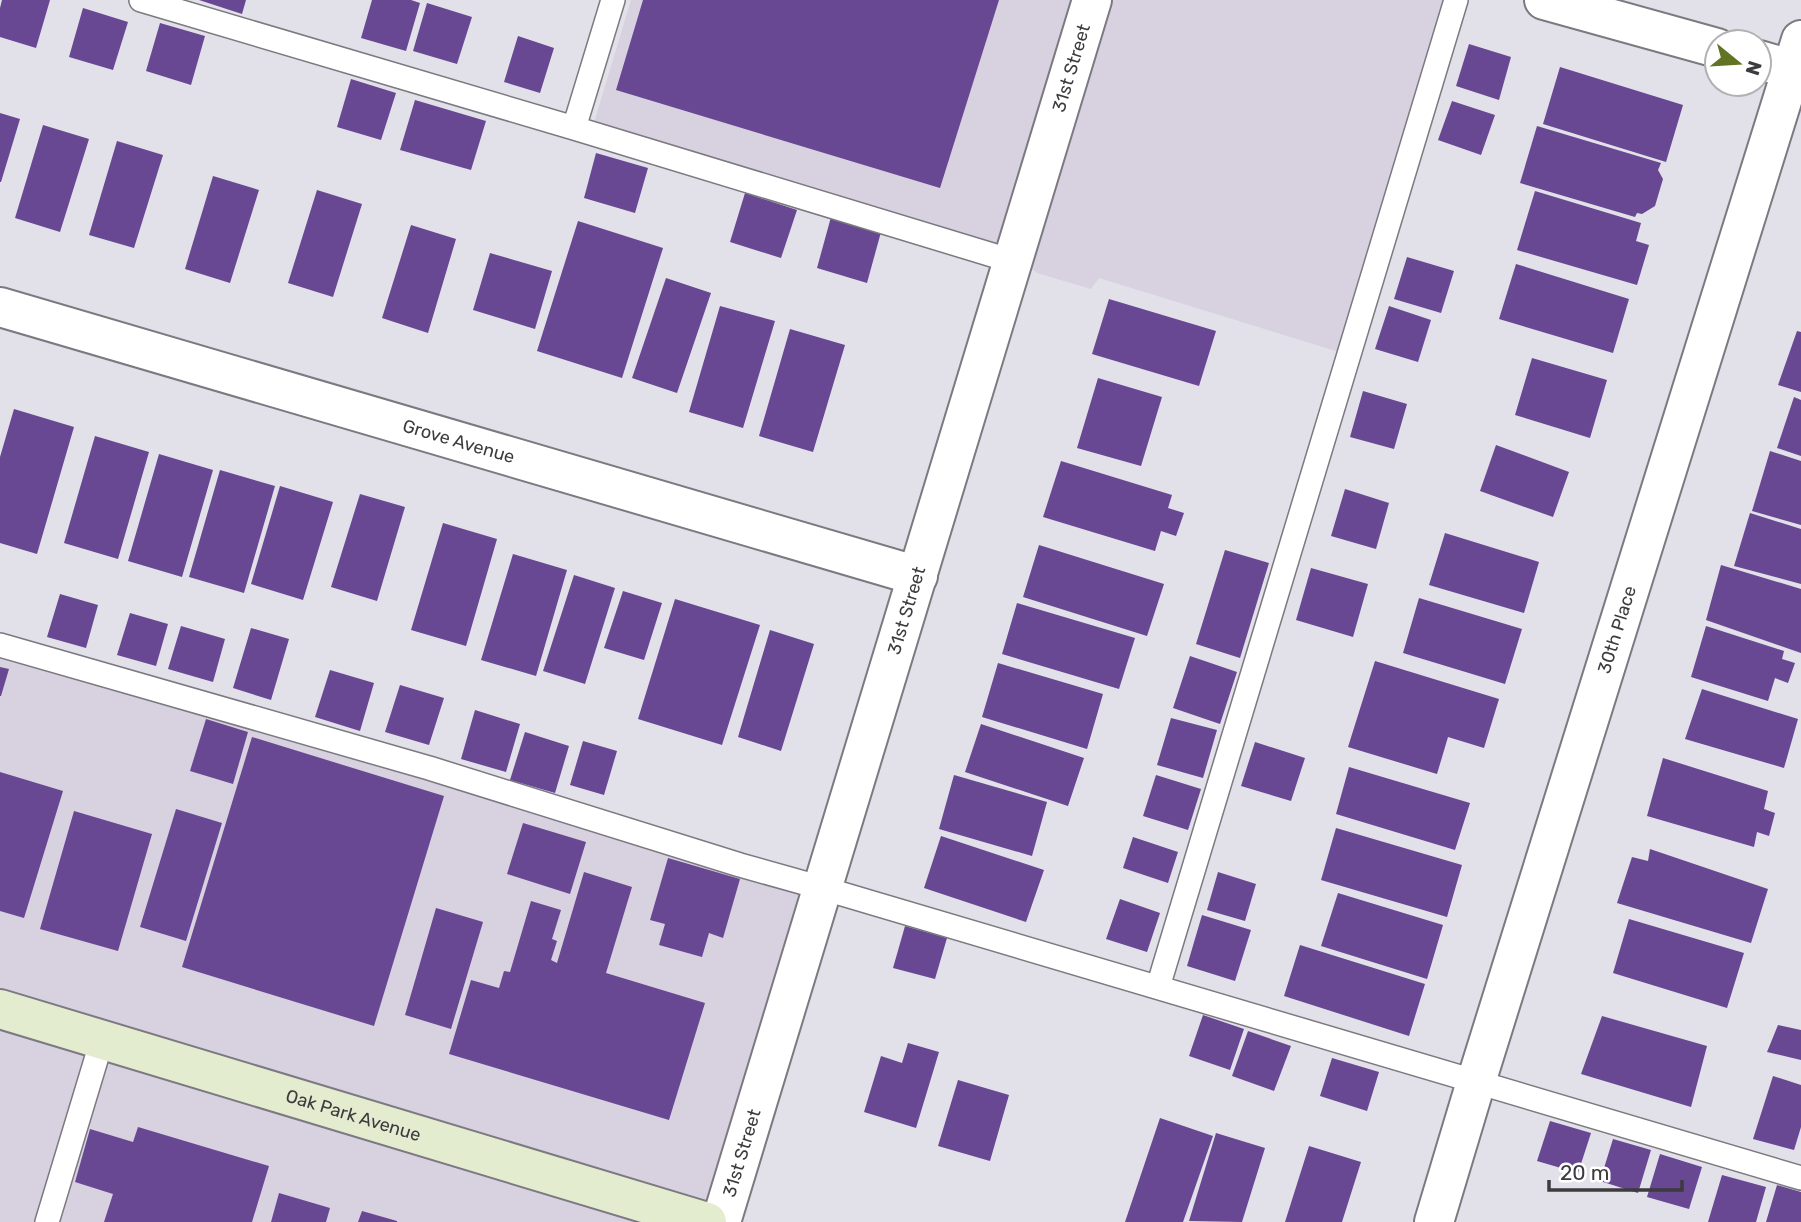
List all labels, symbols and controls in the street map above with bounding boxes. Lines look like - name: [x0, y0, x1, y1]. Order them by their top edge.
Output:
- street label: 31st Street: [1048, 21, 1095, 115]
- north arrow: [1703, 28, 1773, 98]
- text: N: [1741, 58, 1767, 78]
- street label: Grove Avenue: [400, 415, 517, 468]
- street label: 31st Street: [883, 564, 930, 657]
- street label: 30th Place: [1593, 583, 1641, 676]
- street label: Oak Park Avenue: [283, 1085, 424, 1146]
- street label: 31st Street: [718, 1106, 766, 1200]
- scale bar: [1549, 1148, 1682, 1192]
- text: 20 m: [1560, 1160, 1609, 1185]

